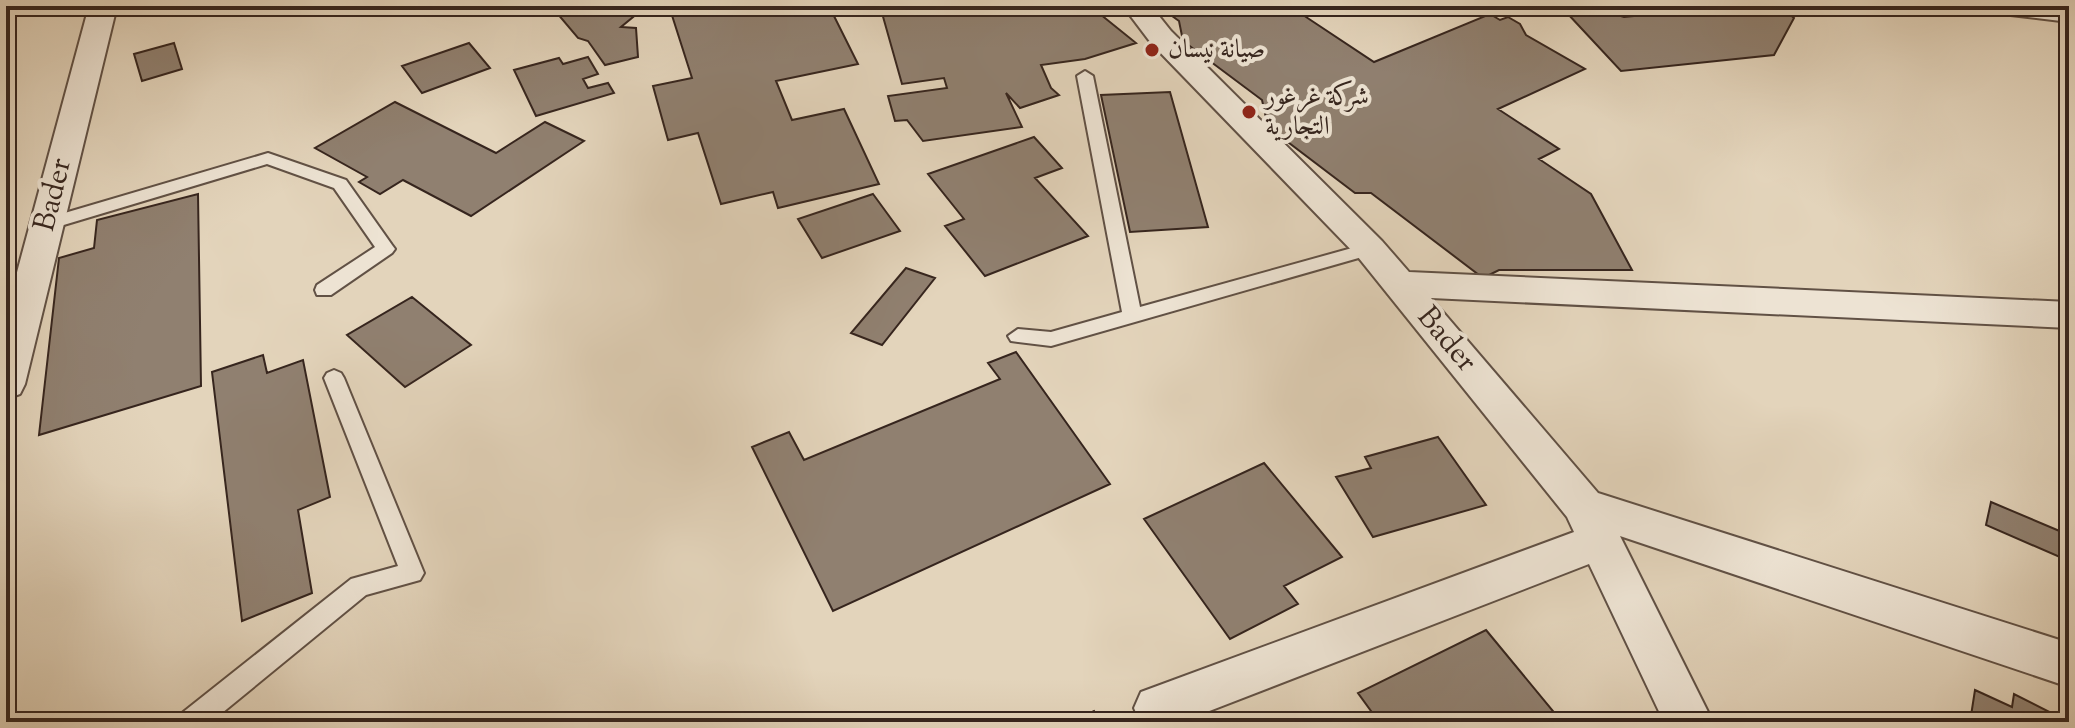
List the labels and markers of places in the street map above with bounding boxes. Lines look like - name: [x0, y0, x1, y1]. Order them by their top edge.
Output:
- place label: صيانة نيسان: [1168, 32, 1265, 69]
- marker: صيانة نيسان: [1143, 41, 1161, 59]
- place label: شركة غرغور التجارية: [1262, 79, 1369, 146]
- marker: شركة غرغور التجارية: [1240, 103, 1258, 121]

